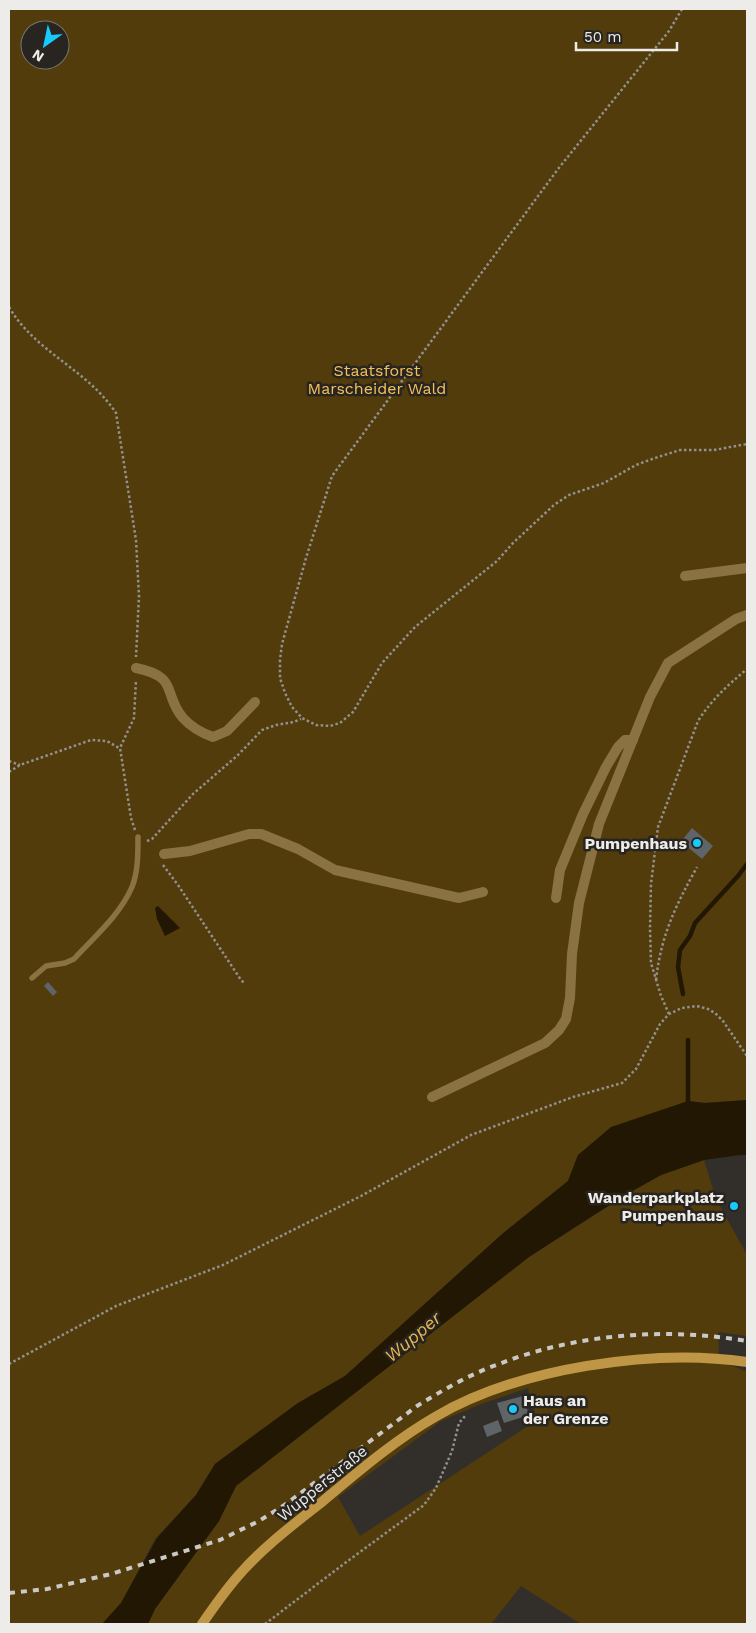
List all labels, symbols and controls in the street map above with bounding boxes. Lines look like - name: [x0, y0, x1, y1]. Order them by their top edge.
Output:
- north arrow: [20, 20, 70, 70]
- scale bar: [576, 20, 677, 52]
- text: 50 m: [584, 28, 621, 46]
- text: N: [29, 46, 47, 65]
- park label: Staatsforst Marscheider Wald: [308, 361, 446, 398]
- place label: Pumpenhaus: [585, 834, 687, 853]
- marker: Pumpenhaus: [691, 837, 703, 849]
- place label: Wanderparkplatz Pumpenhaus: [588, 1188, 724, 1225]
- marker: Wanderparkplatz Pumpenhaus: [728, 1200, 740, 1212]
- water label: Wupper: [380, 1306, 446, 1366]
- place label: Haus an der Grenze: [523, 1391, 609, 1428]
- marker: Haus an der Grenze: [507, 1403, 519, 1415]
- street label: Wupperstraße: [274, 1441, 371, 1525]

